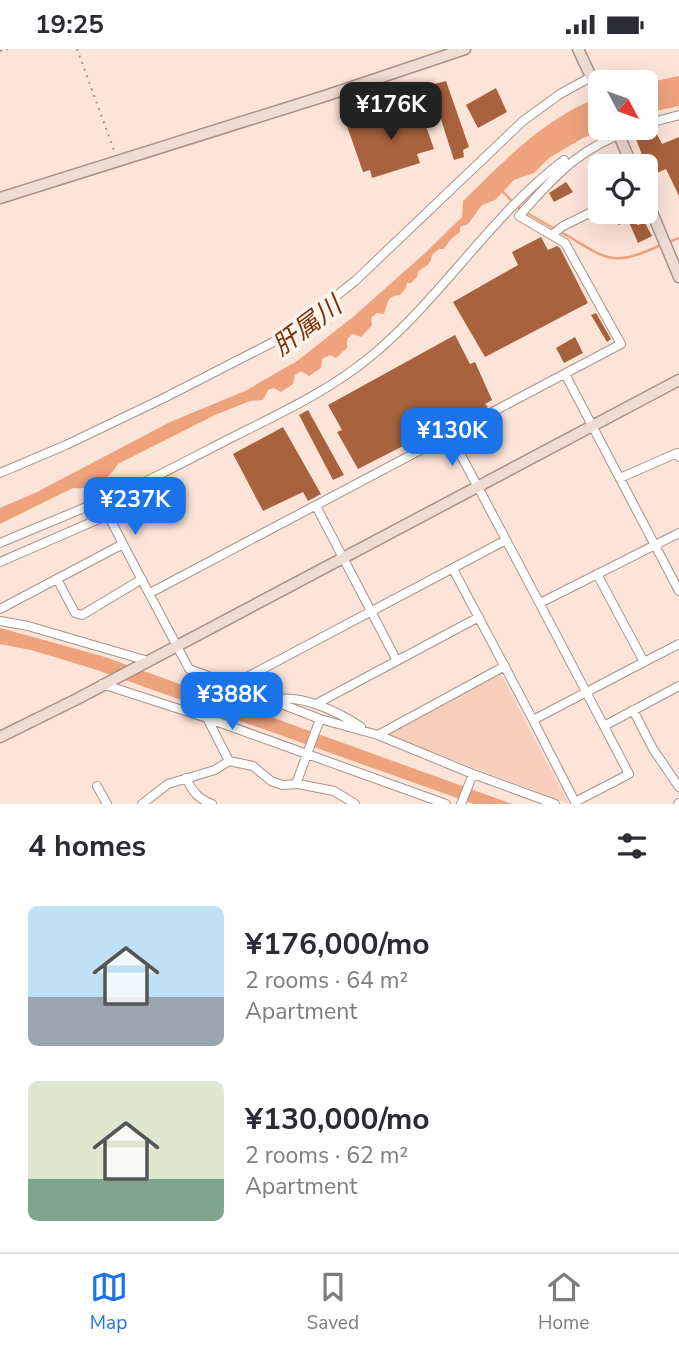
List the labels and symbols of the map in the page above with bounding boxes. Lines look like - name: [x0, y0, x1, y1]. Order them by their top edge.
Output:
- north arrow: [588, 70, 658, 140]
- pin: ¥176K: [342, 83, 440, 142]
- water label: 肝属川: [265, 287, 351, 363]
- pin: ¥130K: [403, 409, 501, 468]
- pin: ¥237K: [86, 477, 184, 537]
- pin: ¥388K: [183, 673, 281, 732]

